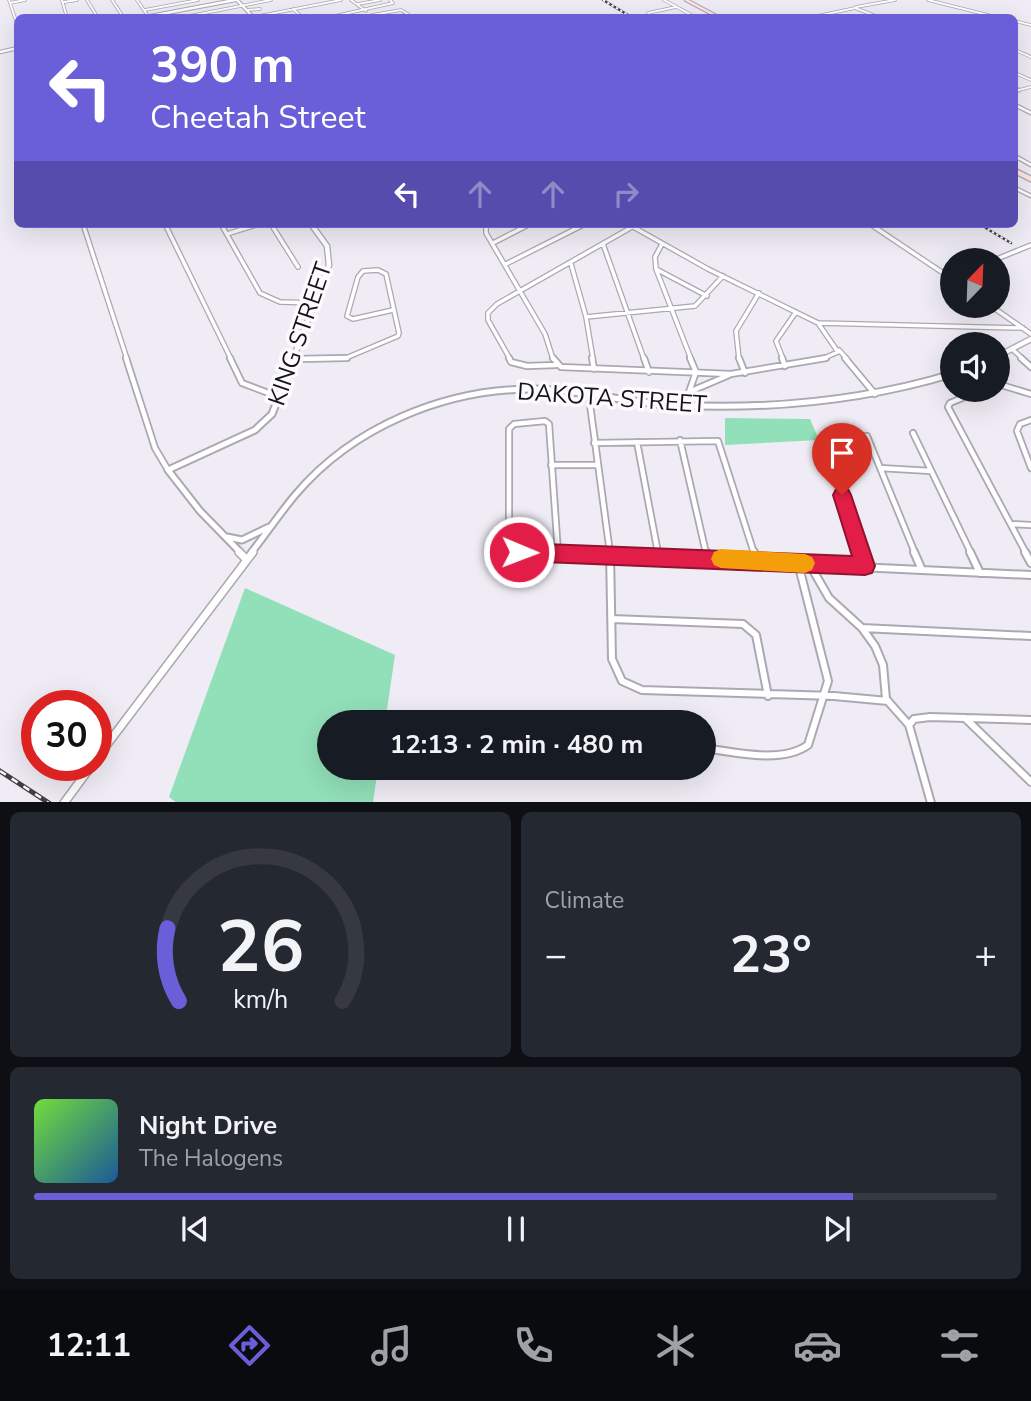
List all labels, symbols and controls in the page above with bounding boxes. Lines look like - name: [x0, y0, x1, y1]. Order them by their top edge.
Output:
- text: 390 m: [150, 32, 294, 99]
- icon: left: [35, 42, 126, 133]
- text: Cheetah Street: [150, 96, 366, 139]
- icon: left: [388, 175, 426, 213]
- icon: ahead: [461, 175, 499, 213]
- icon: ahead: [534, 175, 572, 213]
- icon: right: [607, 175, 645, 213]
- north arrow: [940, 248, 1010, 318]
- map controls: [940, 248, 1010, 402]
- street label: KING STREET: [261, 258, 340, 410]
- button: sound: [940, 332, 1010, 402]
- street label: DAKOTA STREET: [516, 375, 708, 421]
- pin: [812, 423, 872, 495]
- icon: arrive: [823, 434, 861, 472]
- position arrow: [482, 515, 556, 589]
- speed limit sign: 30: [21, 690, 112, 781]
- text: 12:13 · 2 min · 480 m: [390, 727, 643, 762]
- text: Climate: [545, 885, 624, 916]
- text: 26: [217, 897, 304, 997]
- text: 23°: [730, 919, 812, 990]
- text: −: [545, 930, 567, 981]
- text: +: [974, 930, 997, 981]
- text: km/h: [233, 982, 288, 1016]
- text: Night Drive: [139, 1108, 277, 1143]
- text: The Halogens: [139, 1143, 283, 1174]
- icon: previous: [176, 1210, 214, 1248]
- icon: pause: [497, 1210, 535, 1248]
- icon: next: [818, 1210, 856, 1248]
- icon: directions: [225, 1321, 274, 1370]
- icon: music: [367, 1321, 416, 1370]
- icon: phone: [509, 1321, 558, 1370]
- icon: climate: [651, 1321, 700, 1370]
- icon: car: [793, 1321, 842, 1370]
- icon: filters: [935, 1321, 984, 1370]
- text: 12:11: [47, 1324, 131, 1367]

